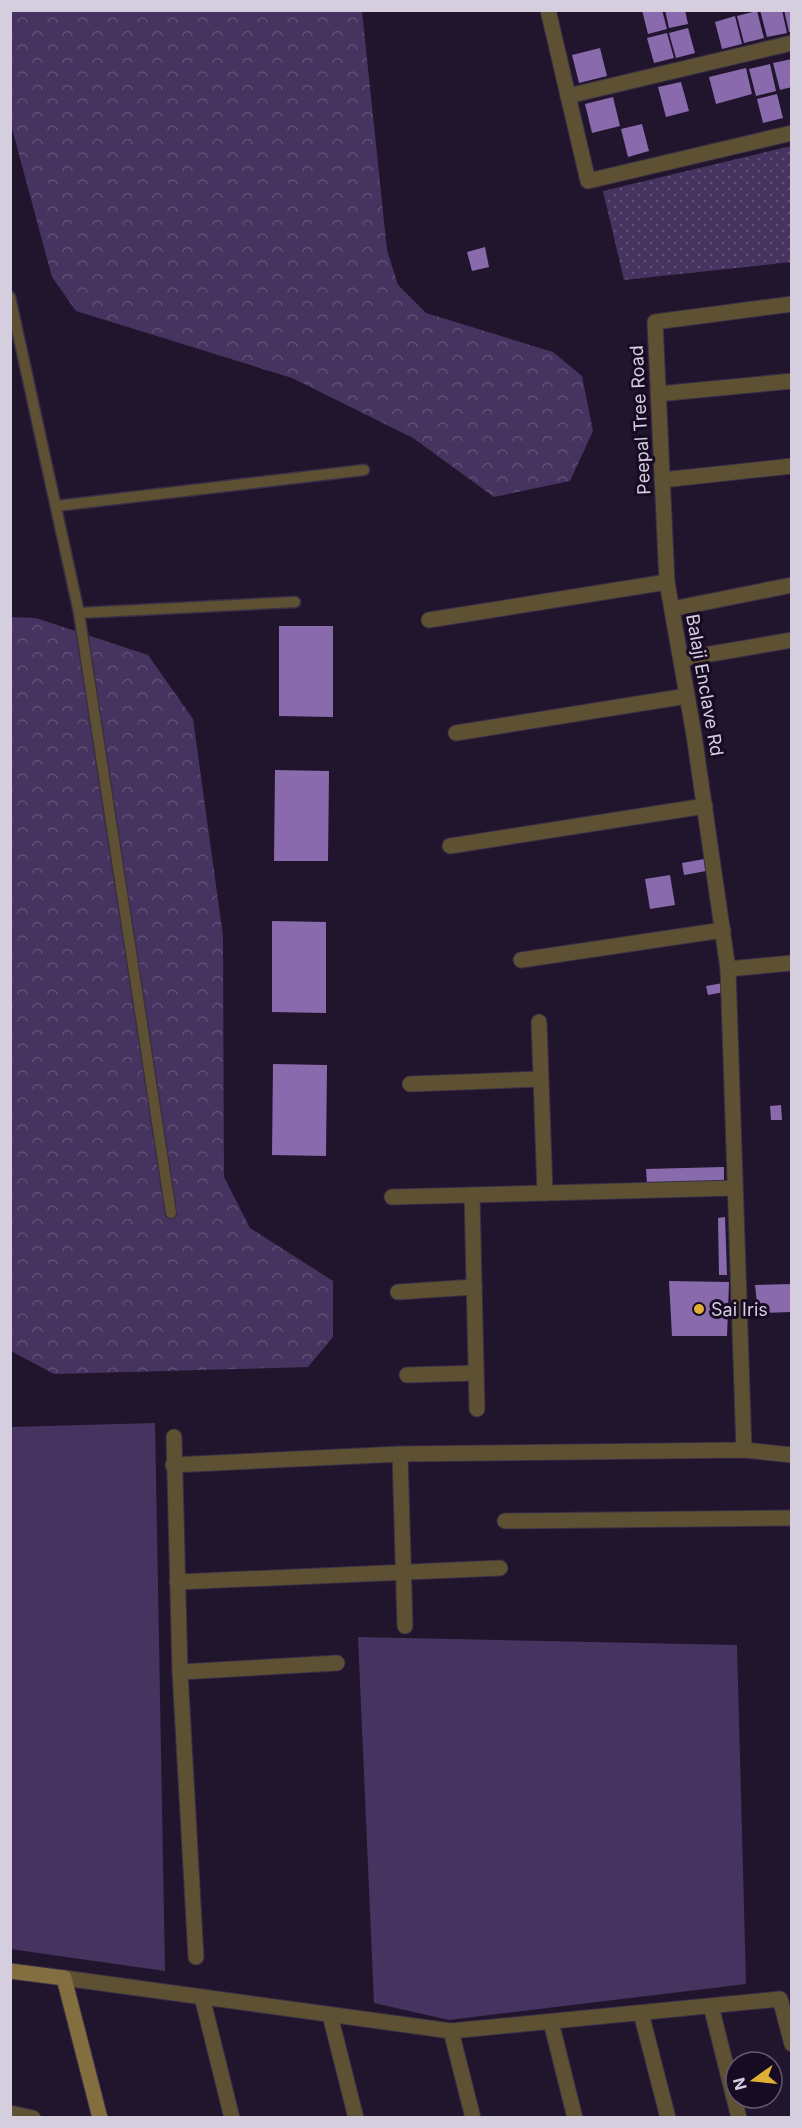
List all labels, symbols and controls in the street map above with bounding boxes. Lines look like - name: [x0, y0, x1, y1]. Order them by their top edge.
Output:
- street label: Peepal Tree Road: [626, 345, 654, 495]
- street label: Balaji Enclave Rd: [682, 612, 728, 758]
- place label: Sai Iris: [711, 1299, 768, 1320]
- marker: Sai Iris: [692, 1302, 706, 1316]
- north arrow: [724, 2050, 784, 2110]
- text: N: [728, 2075, 751, 2092]

